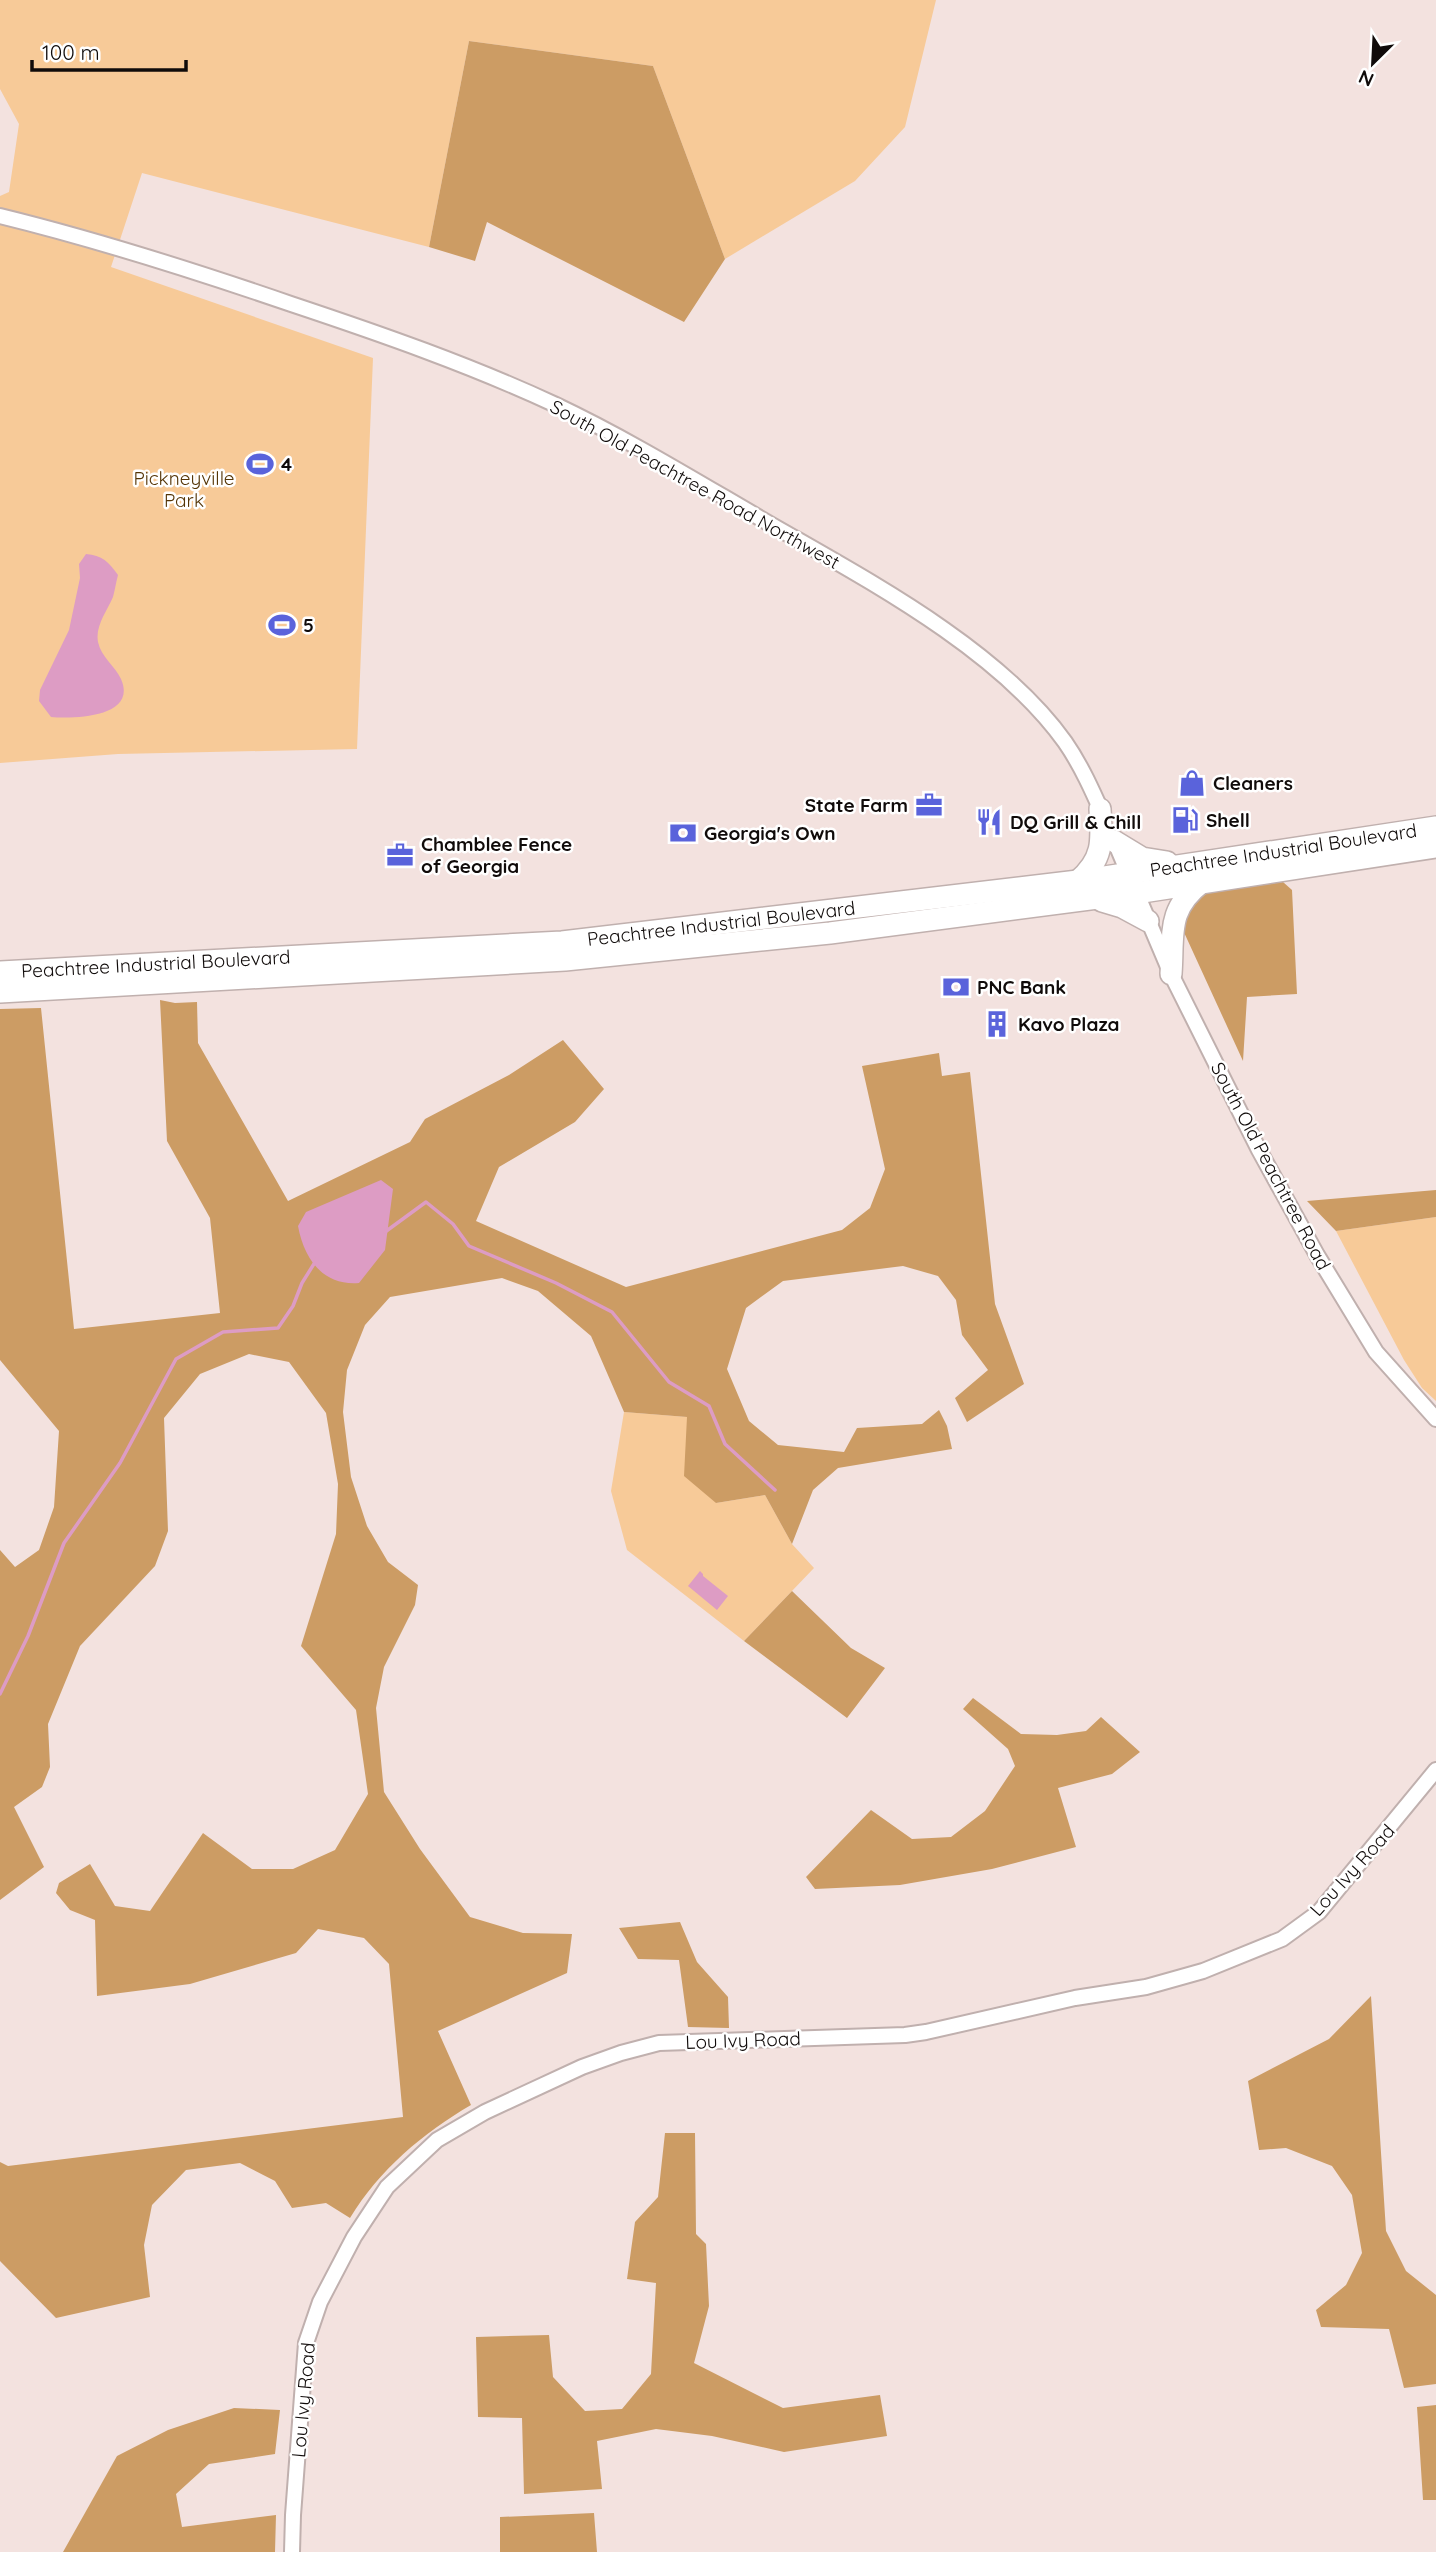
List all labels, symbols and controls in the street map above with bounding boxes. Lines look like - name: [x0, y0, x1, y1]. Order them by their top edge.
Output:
- scale bar: [32, 28, 186, 72]
- north arrow: [1338, 28, 1408, 98]
- text: 100 m: [42, 39, 100, 65]
- text: N: [1355, 65, 1377, 92]
- street label: South Old Peachtree Road Northwest: [546, 394, 844, 574]
- sports icon: 4: [245, 449, 275, 479]
- place label: 4: [281, 452, 292, 476]
- park label: Pickneyville Park: [133, 466, 235, 512]
- sports icon: 5: [267, 610, 297, 640]
- place label: 5: [303, 613, 314, 637]
- shop icon: Cleaners: [1177, 768, 1207, 798]
- place label: Cleaners: [1213, 771, 1293, 795]
- office icon: State Farm: [914, 790, 944, 820]
- place label: State Farm: [805, 793, 908, 817]
- fuel station icon: Shell: [1170, 805, 1200, 835]
- restaurant icon: DQ Grill & Chill: [974, 807, 1004, 837]
- place label: Shell: [1206, 808, 1250, 832]
- place label: DQ Grill & Chill: [1010, 810, 1141, 834]
- bank icon: Georgia's Own: [668, 818, 698, 848]
- street label: Peachtree Industrial Boulevard: [1148, 818, 1418, 882]
- place label: Georgia's Own: [704, 821, 836, 845]
- place label: Chamblee Fence of Georgia: [421, 832, 572, 878]
- office icon: Chamblee Fence of Georgia: [385, 840, 415, 870]
- street label: Peachtree Industrial Boulevard: [586, 895, 856, 951]
- street label: Peachtree Industrial Boulevard: [20, 945, 291, 983]
- bank icon: PNC Bank: [941, 972, 971, 1002]
- place label: PNC Bank: [977, 975, 1066, 999]
- building icon: Kavo Plaza: [982, 1009, 1012, 1039]
- place label: Kavo Plaza: [1018, 1012, 1120, 1036]
- street label: South Old Peachtree Road: [1206, 1058, 1336, 1274]
- street label: Lou Ivy Road: [1304, 1819, 1400, 1921]
- street label: Lou Ivy Road: [685, 2026, 801, 2054]
- street label: Lou Ivy Road: [286, 2341, 320, 2459]

